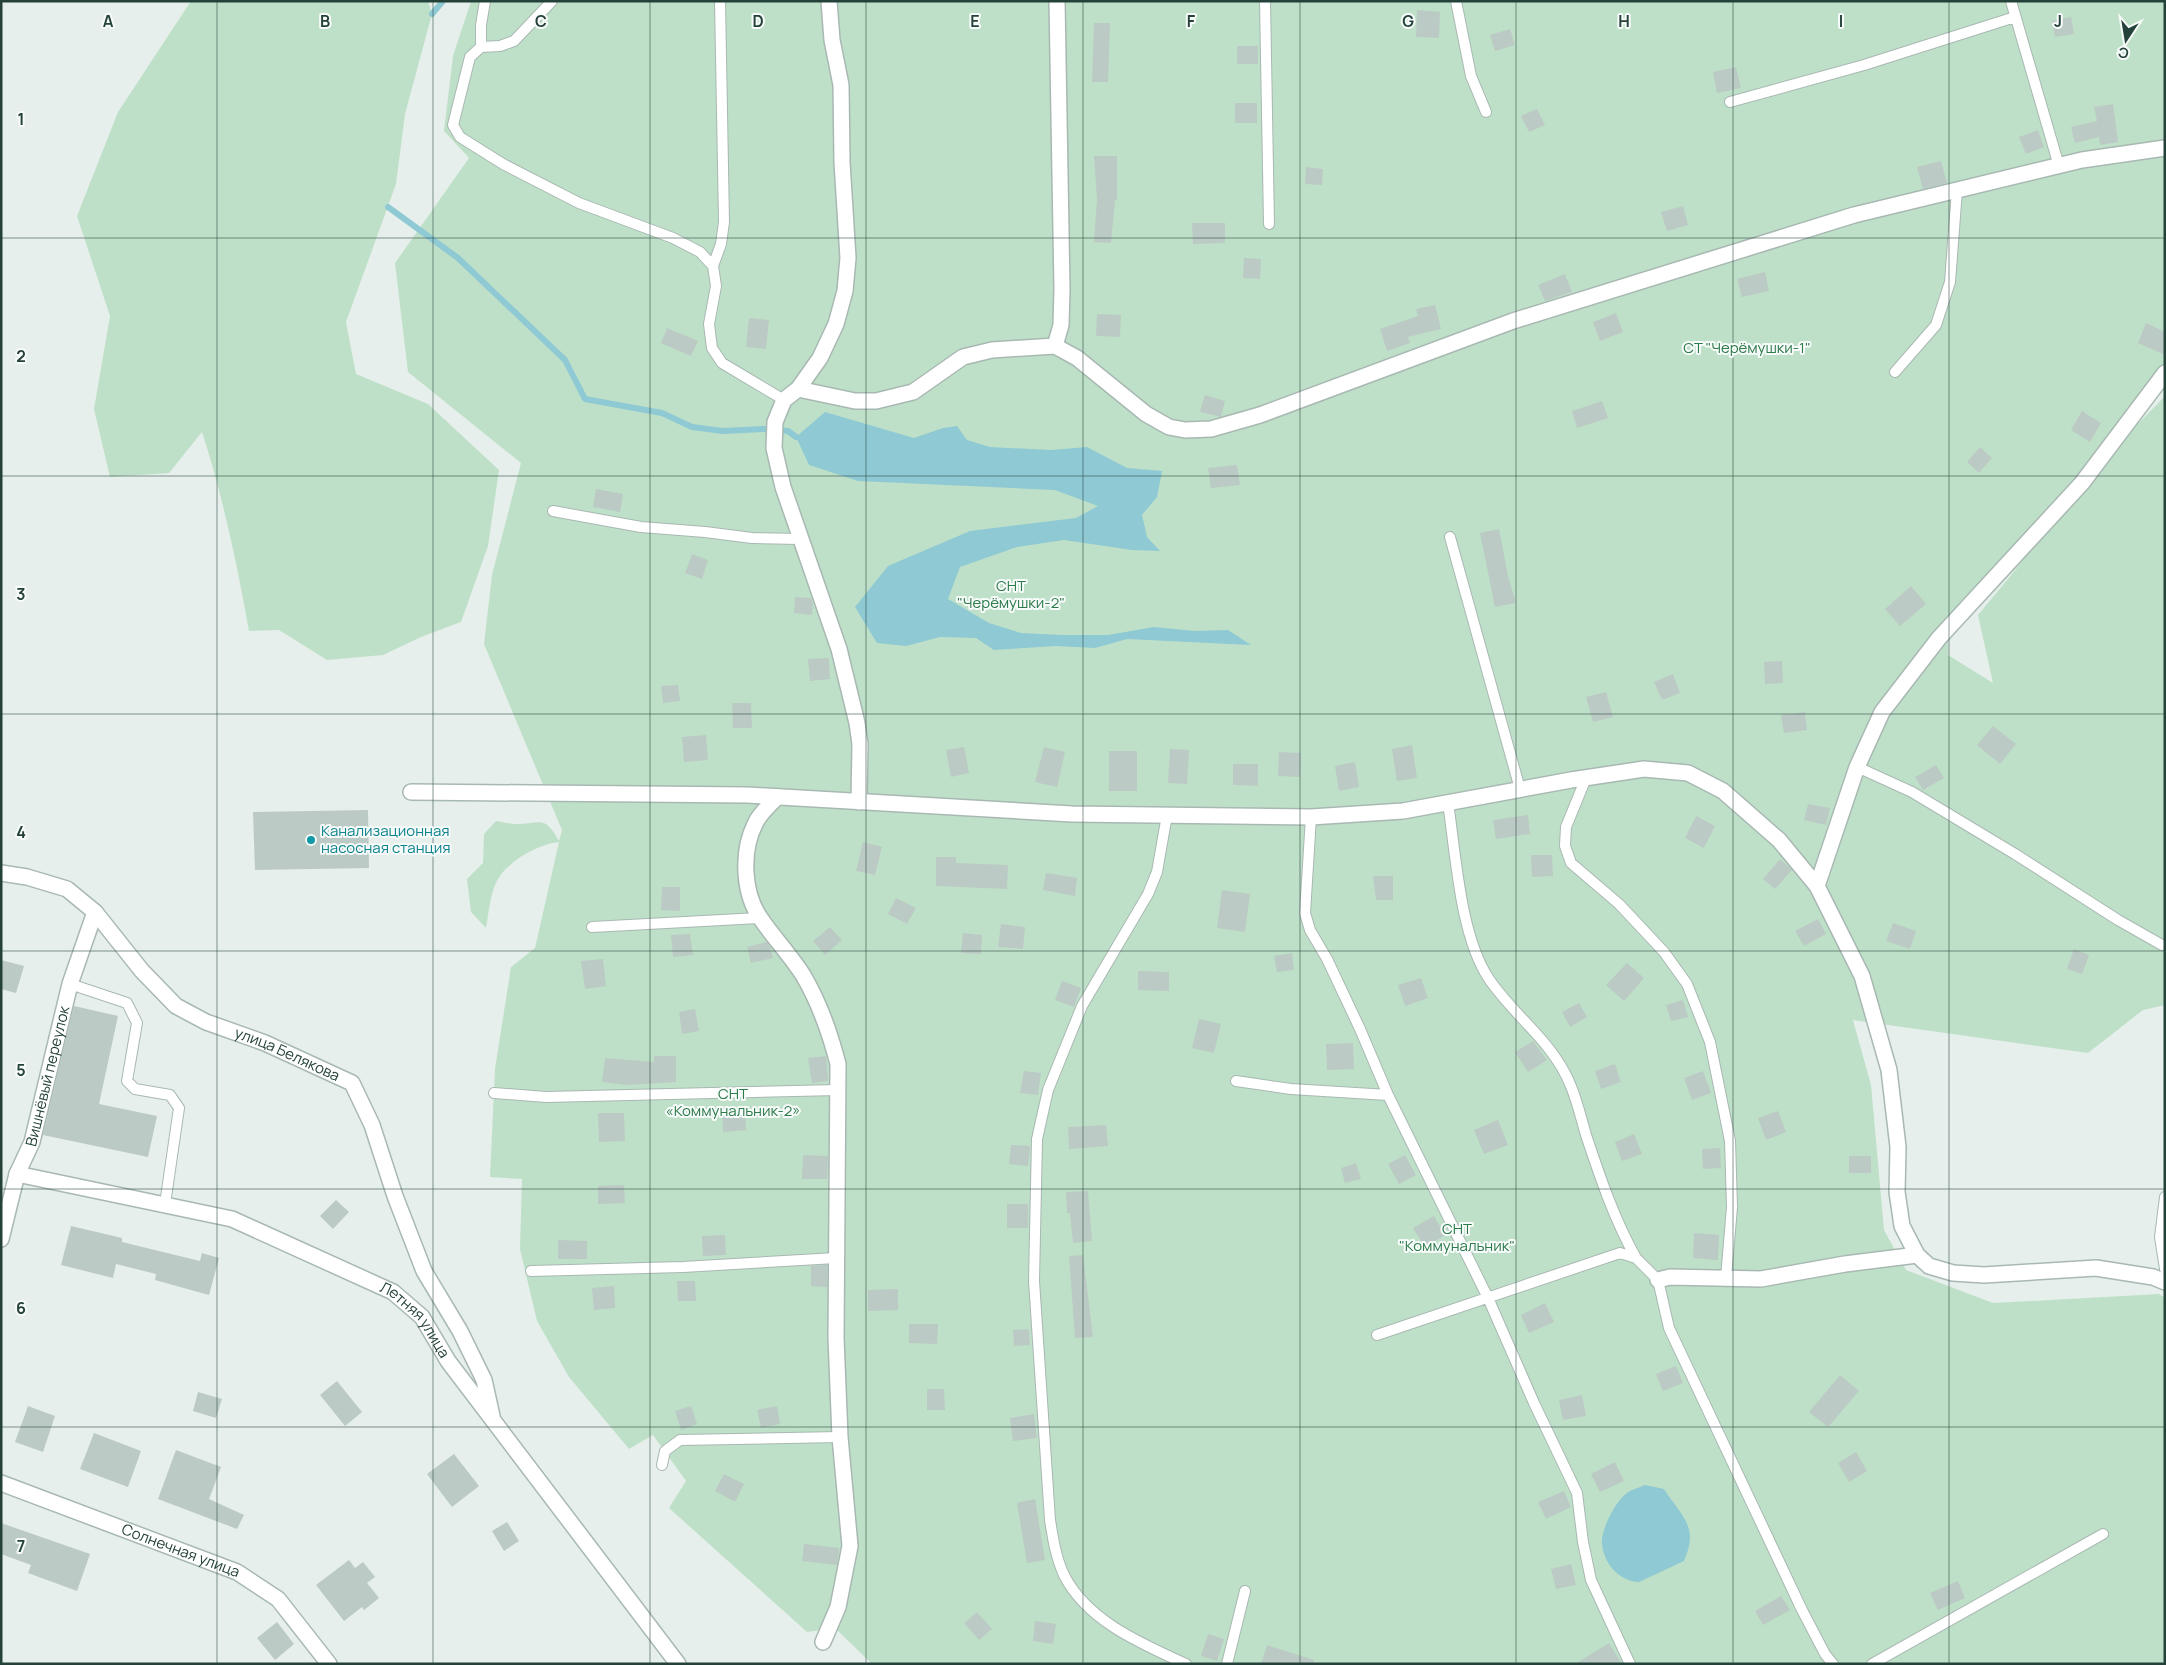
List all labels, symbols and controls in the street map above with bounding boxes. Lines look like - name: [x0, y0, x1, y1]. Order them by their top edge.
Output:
- text: A: [103, 10, 114, 32]
- text: B: [320, 10, 330, 32]
- text: C: [535, 10, 547, 32]
- text: D: [752, 10, 764, 32]
- text: E: [970, 10, 980, 32]
- text: F: [1187, 10, 1196, 32]
- text: G: [1402, 10, 1414, 32]
- text: H: [1618, 10, 1630, 32]
- text: I: [1839, 10, 1843, 32]
- text: J: [2054, 10, 2062, 32]
- north arrow: [2101, 15, 2151, 65]
- text: С: [2116, 43, 2130, 64]
- text: 1: [17, 108, 25, 130]
- park label: СТ "Черёмушки-1": [1683, 337, 1811, 358]
- text: 2: [16, 345, 26, 367]
- park label: СНТ "Черёмушки-2": [957, 575, 1065, 613]
- text: 3: [16, 583, 26, 605]
- place label: Канализационная насосная станция: [321, 820, 451, 858]
- text: 4: [16, 821, 26, 843]
- marker: Канализационная насосная станция: [305, 834, 317, 846]
- street label: Вишнёвый переулок: [20, 1003, 75, 1148]
- street label: улица Белякова: [232, 1022, 343, 1086]
- text: 5: [16, 1059, 26, 1081]
- park label: СНТ «Коммунальник-2»: [666, 1083, 800, 1121]
- park label: СНТ "Коммунальник": [1399, 1218, 1515, 1256]
- street label: Летняя улица: [377, 1277, 455, 1362]
- text: 6: [16, 1297, 26, 1319]
- street label: Солнечная улица: [119, 1518, 243, 1582]
- text: 7: [17, 1535, 25, 1557]

